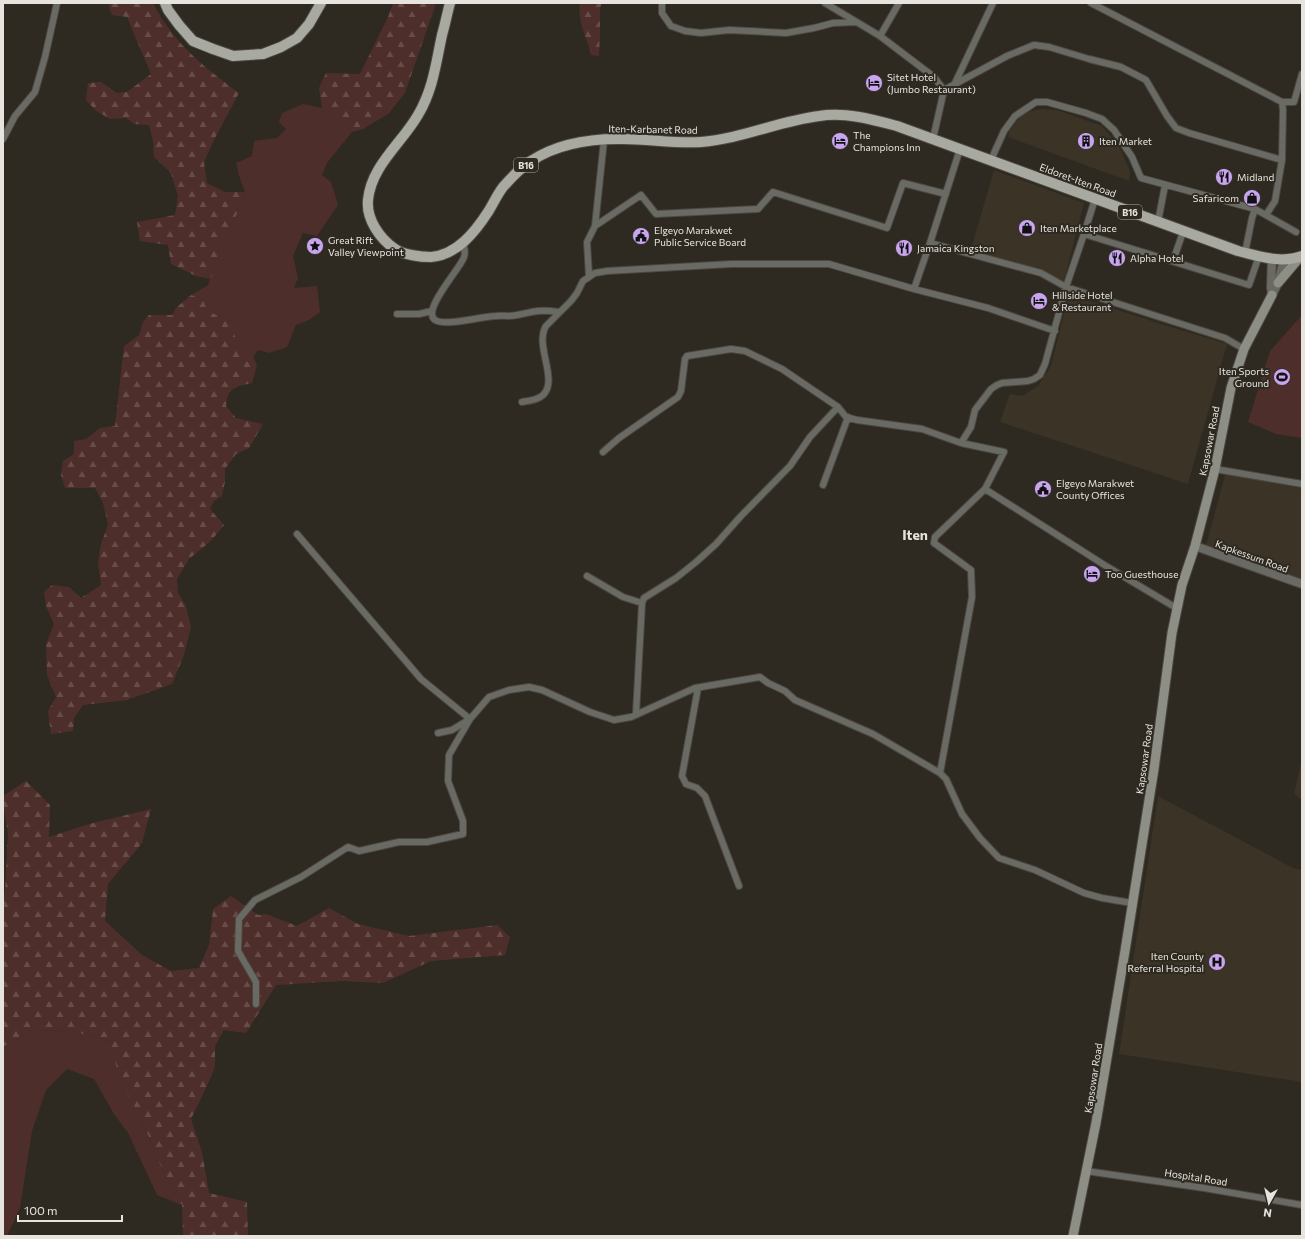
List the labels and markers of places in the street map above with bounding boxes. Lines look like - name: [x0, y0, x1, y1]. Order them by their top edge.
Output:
- place label: Sitet Hotel (Jumbo Restaurant): [887, 71, 976, 95]
- hotel icon: Sitet Hotel (Jumbo Restaurant): [864, 73, 884, 93]
- place label: The Champions Inn: [853, 129, 920, 153]
- hotel icon: The Champions Inn: [830, 131, 850, 151]
- building icon: Iten Market: [1076, 131, 1096, 151]
- place label: Iten Market: [1099, 135, 1152, 147]
- restaurant icon: Midland: [1214, 167, 1234, 187]
- place label: Midland: [1237, 171, 1274, 183]
- shop icon: Safaricom: [1242, 188, 1262, 208]
- place label: Safaricom: [1193, 192, 1239, 204]
- shop icon: Iten Marketplace: [1017, 218, 1037, 238]
- place label: Iten Marketplace: [1040, 222, 1117, 234]
- place label: Elgeyo Marakwet Public Service Board: [654, 224, 746, 248]
- public building icon: Elgeyo Marakwet Public Service Board: [631, 226, 651, 246]
- place label: Great Rift Valley Viewpoint: [328, 234, 404, 258]
- place icon: Great Rift Valley Viewpoint: [305, 236, 325, 256]
- restaurant icon: Jamaica Kingston: [894, 238, 914, 258]
- place label: Jamaica Kingston: [917, 242, 994, 254]
- restaurant icon: Alpha Hotel: [1107, 248, 1127, 268]
- place label: Alpha Hotel: [1130, 252, 1183, 264]
- place label: Hillside Hotel & Restaurant: [1052, 289, 1112, 313]
- hotel icon: Hillside Hotel & Restaurant: [1029, 291, 1049, 311]
- place label: Iten Sports Ground: [1219, 365, 1269, 389]
- sports icon: Iten Sports Ground: [1272, 367, 1292, 387]
- place label: Elgeyo Marakwet County Offices: [1056, 477, 1134, 501]
- public building icon: Elgeyo Marakwet County Offices: [1033, 479, 1053, 499]
- hotel icon: Too Guesthouse: [1082, 564, 1102, 584]
- place label: Too Guesthouse: [1105, 568, 1178, 580]
- place label: Iten County Referral Hospital: [1128, 950, 1204, 974]
- hospital icon: Iten County Referral Hospital: [1207, 952, 1227, 972]

